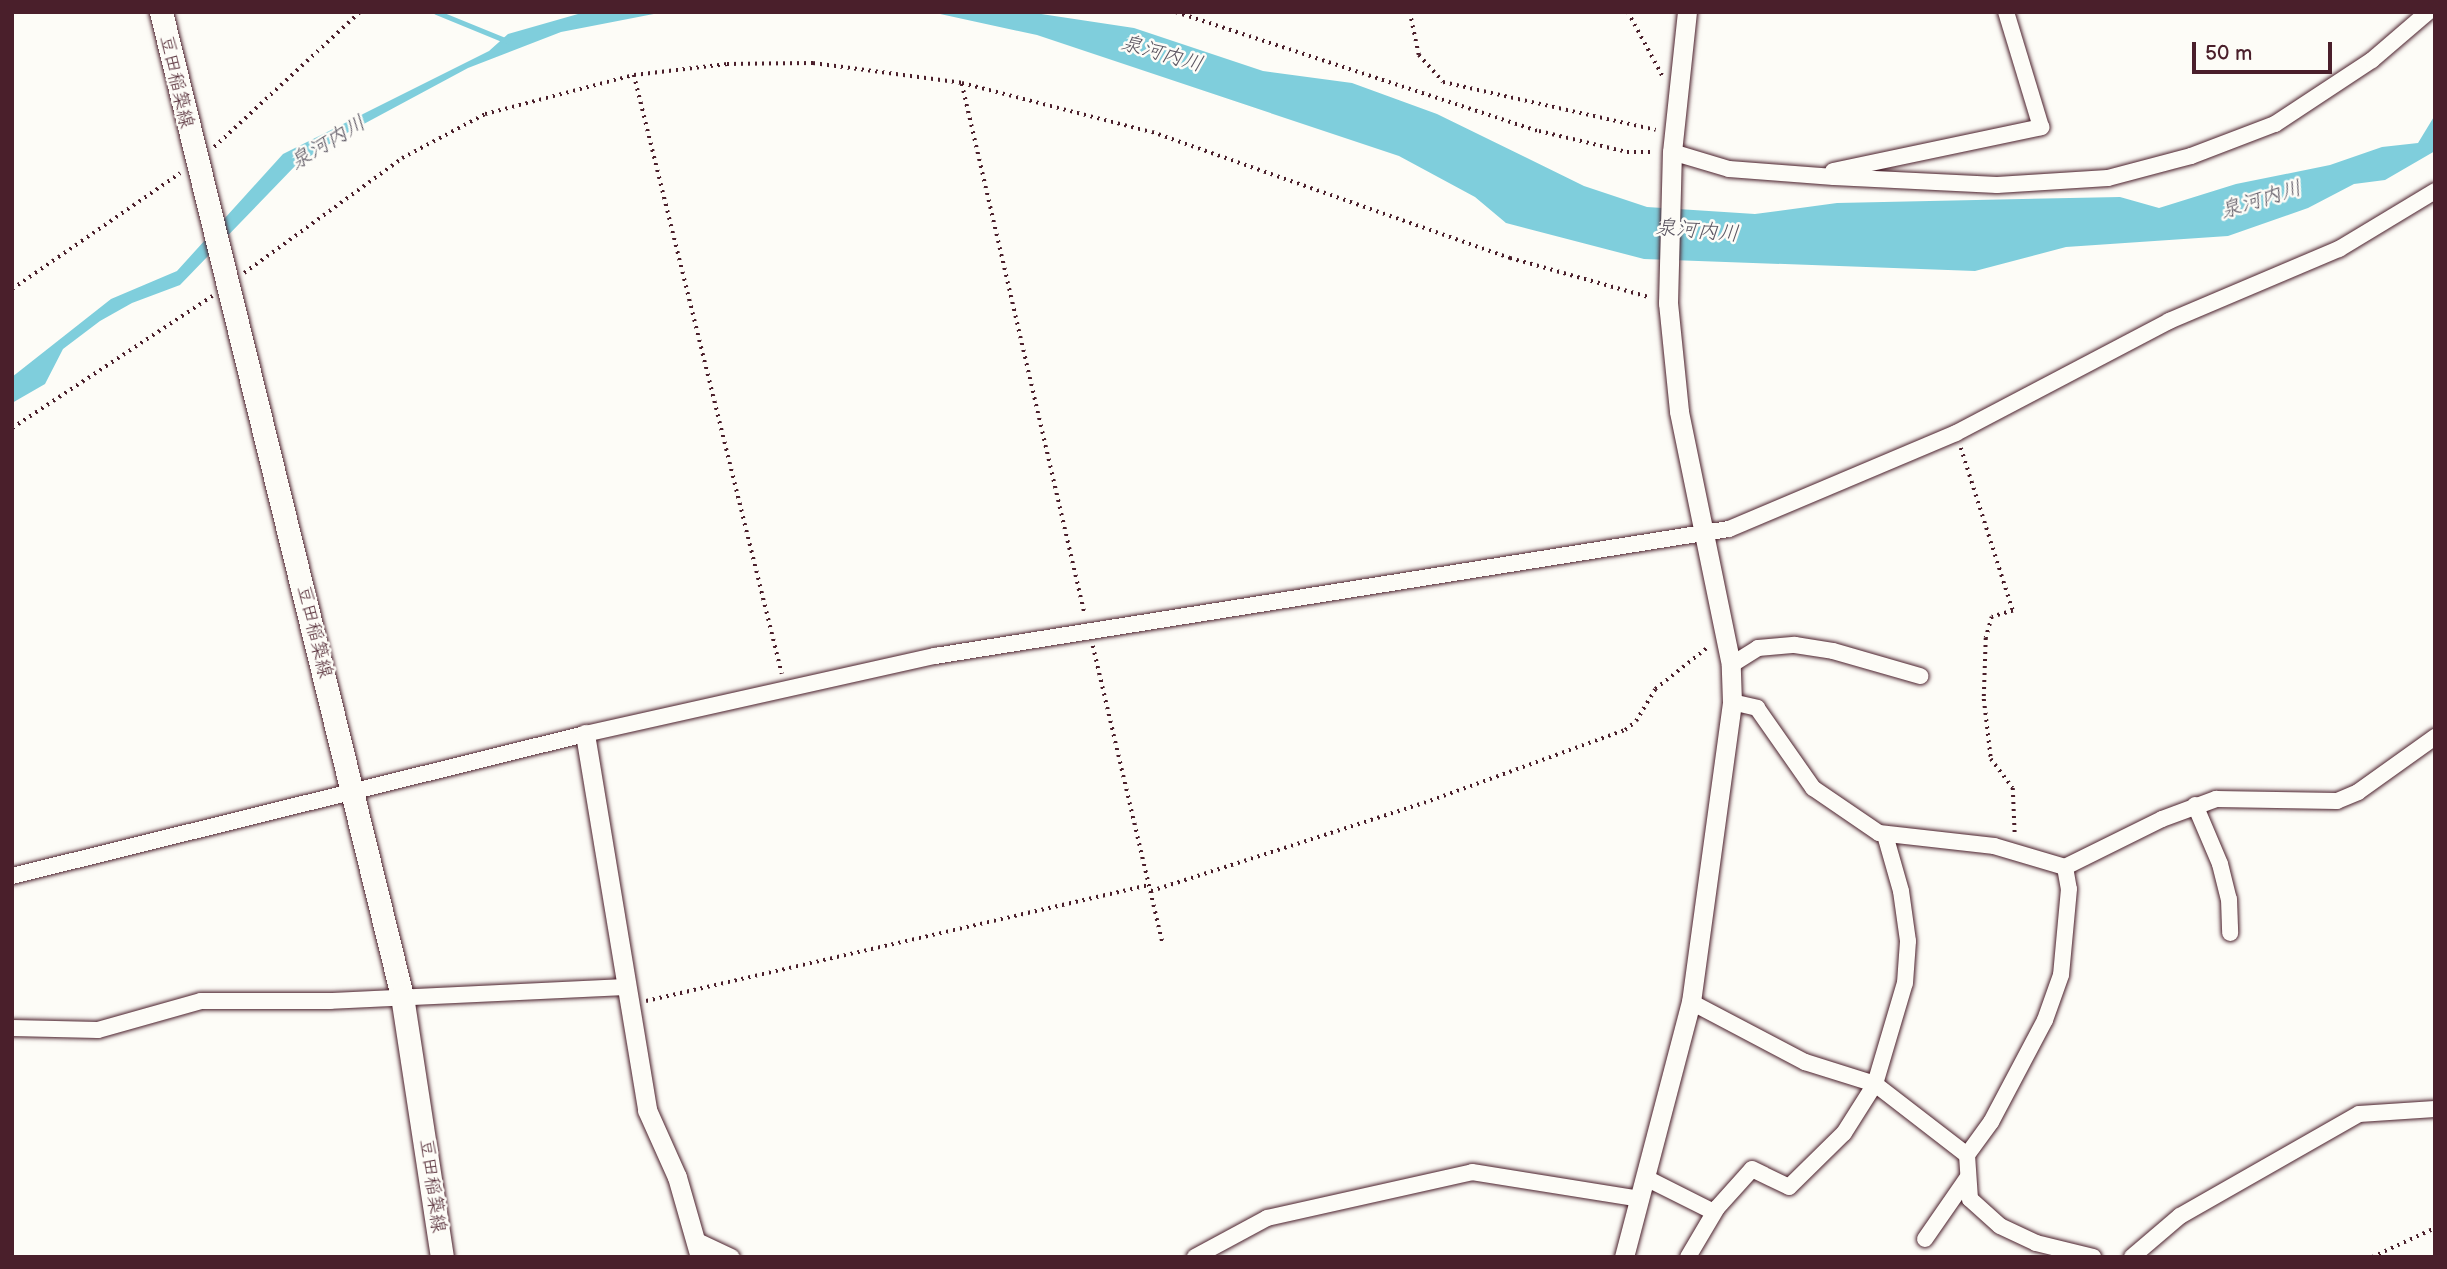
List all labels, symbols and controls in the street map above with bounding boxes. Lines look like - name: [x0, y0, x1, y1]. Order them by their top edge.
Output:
- scale bar: [2195, 28, 2335, 72]
- water label: 泉河内川: [1118, 30, 1206, 78]
- street label: 豆田稲築線: [154, 33, 198, 131]
- text: 50 m: [2205, 41, 2252, 66]
- water label: 泉河内川: [286, 111, 370, 175]
- water label: 泉河内川: [2217, 176, 2305, 224]
- water label: 泉河内川: [1654, 215, 1740, 247]
- street label: 豆田稲築線: [291, 583, 337, 681]
- street label: 豆田稲築線: [414, 1137, 450, 1235]

